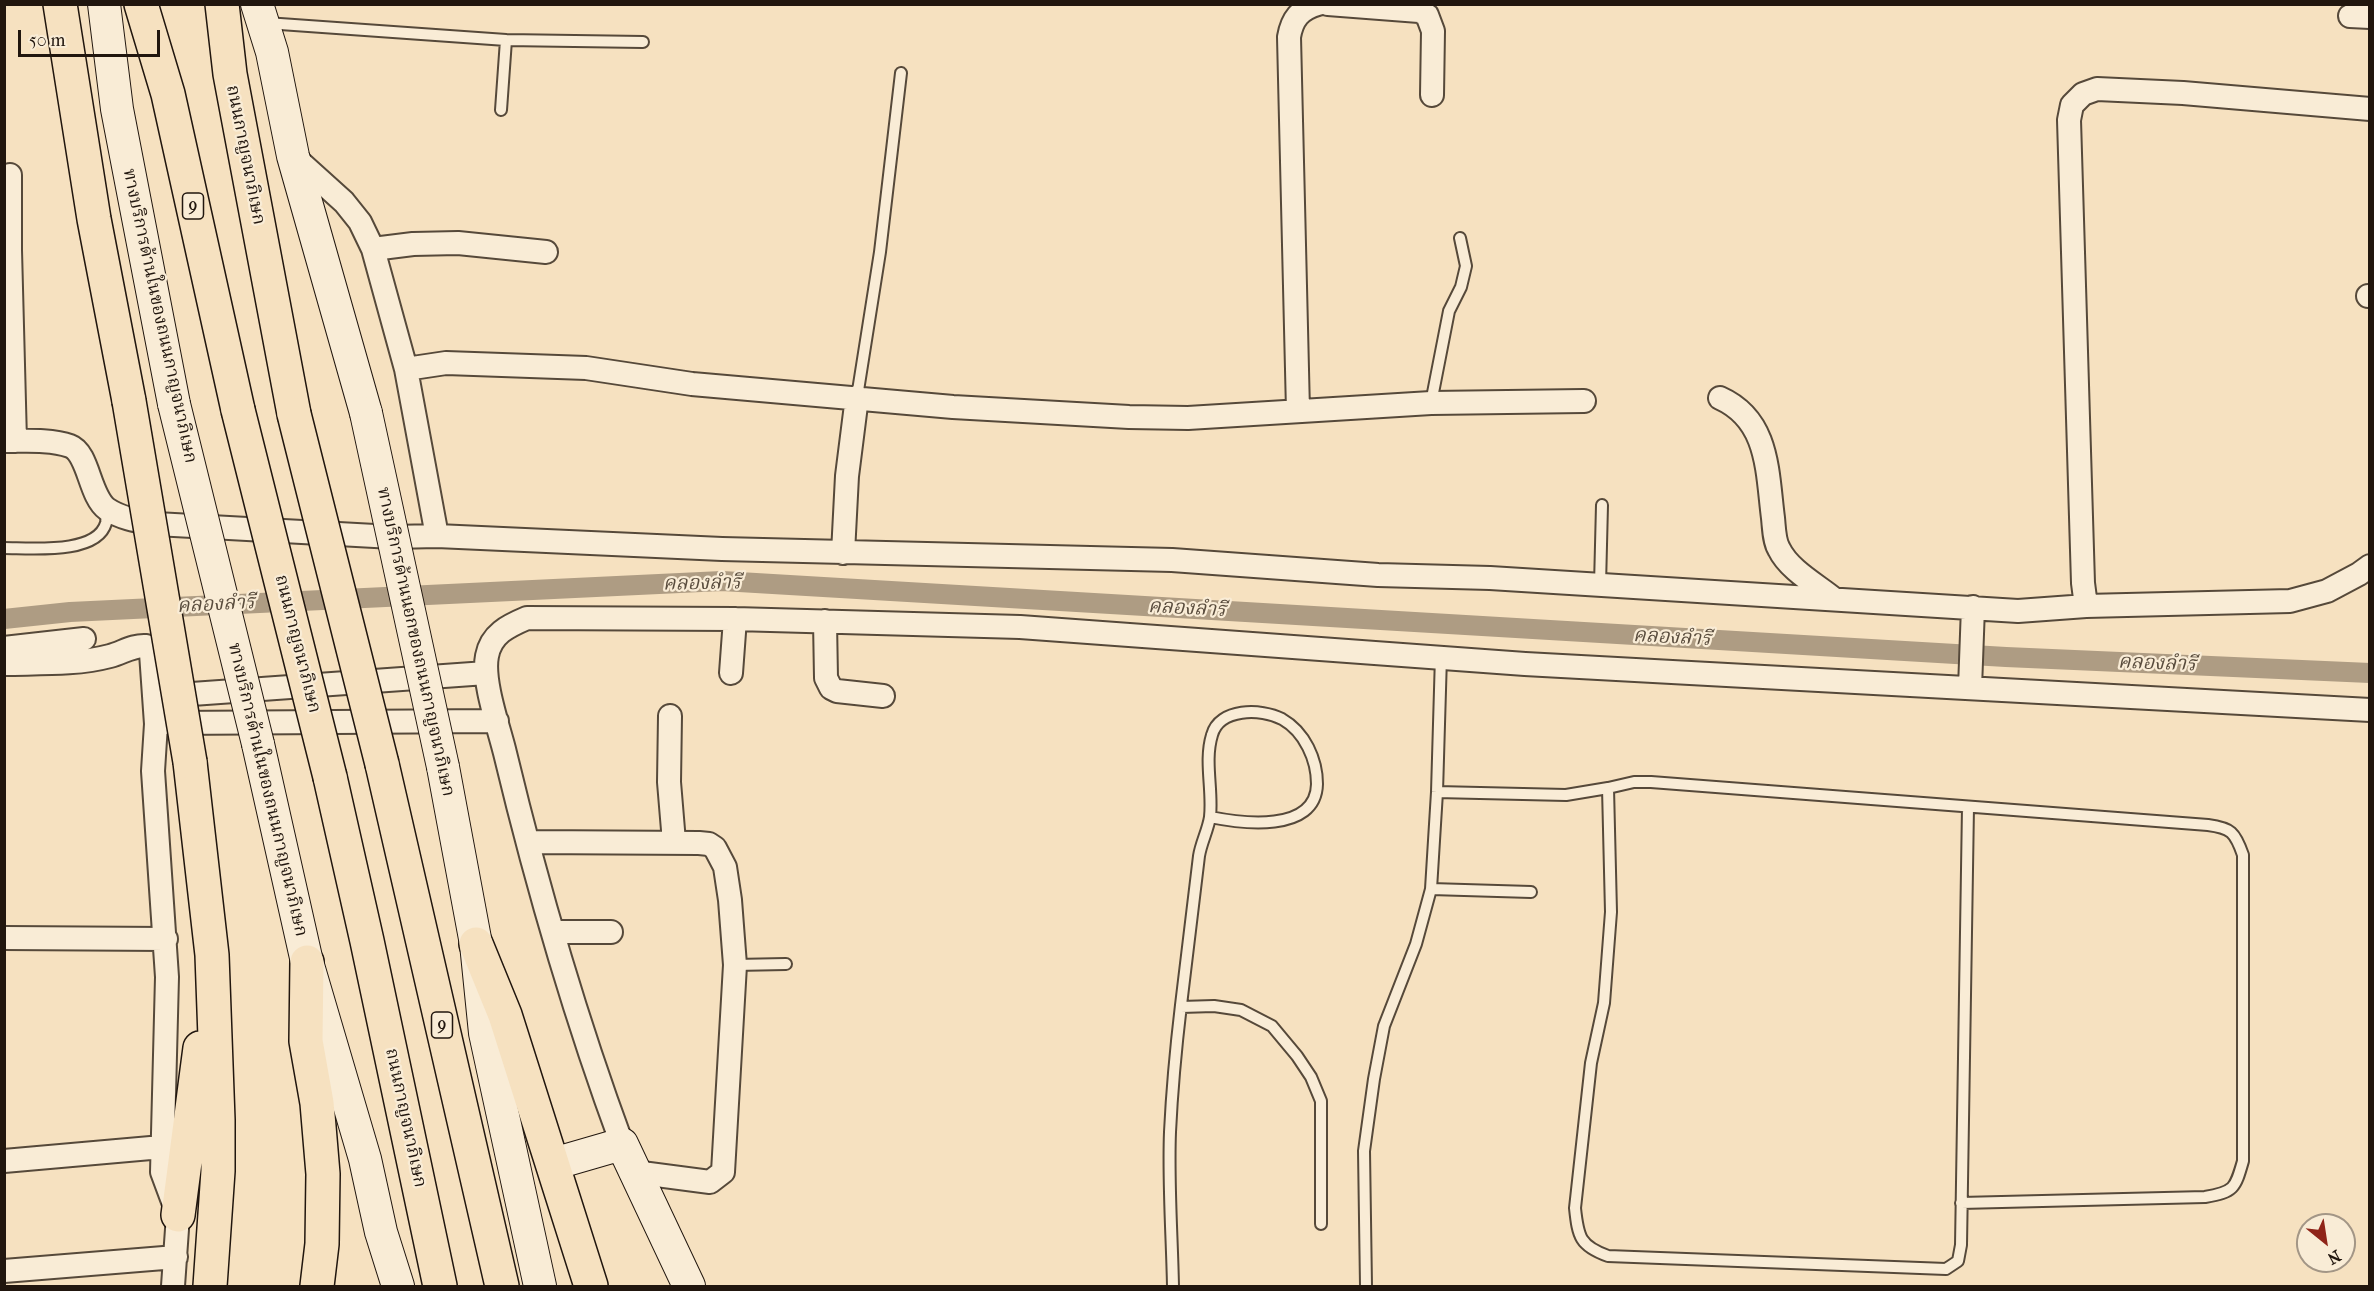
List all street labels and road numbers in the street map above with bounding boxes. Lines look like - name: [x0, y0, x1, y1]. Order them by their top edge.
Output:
- street label: ถนนกาญจนาภิเษก: [221, 83, 269, 227]
- street label: ทางบริการด้านในของถนนกาญจนาภิเษก: [117, 167, 201, 465]
- road number: 9: [182, 193, 204, 219]
- street label: ทางบริการด้านนอกของถนนกาญจนาภิเษก: [372, 485, 458, 799]
- street label: ถนนกาญจนาภิเษก: [269, 573, 325, 715]
- street label: ทางบริการด้านในของถนนกาญจนาภิเษก: [223, 641, 311, 939]
- road number: 9: [432, 1012, 452, 1038]
- street label: ถนนกาญจนาภิเษก: [380, 1046, 430, 1190]

